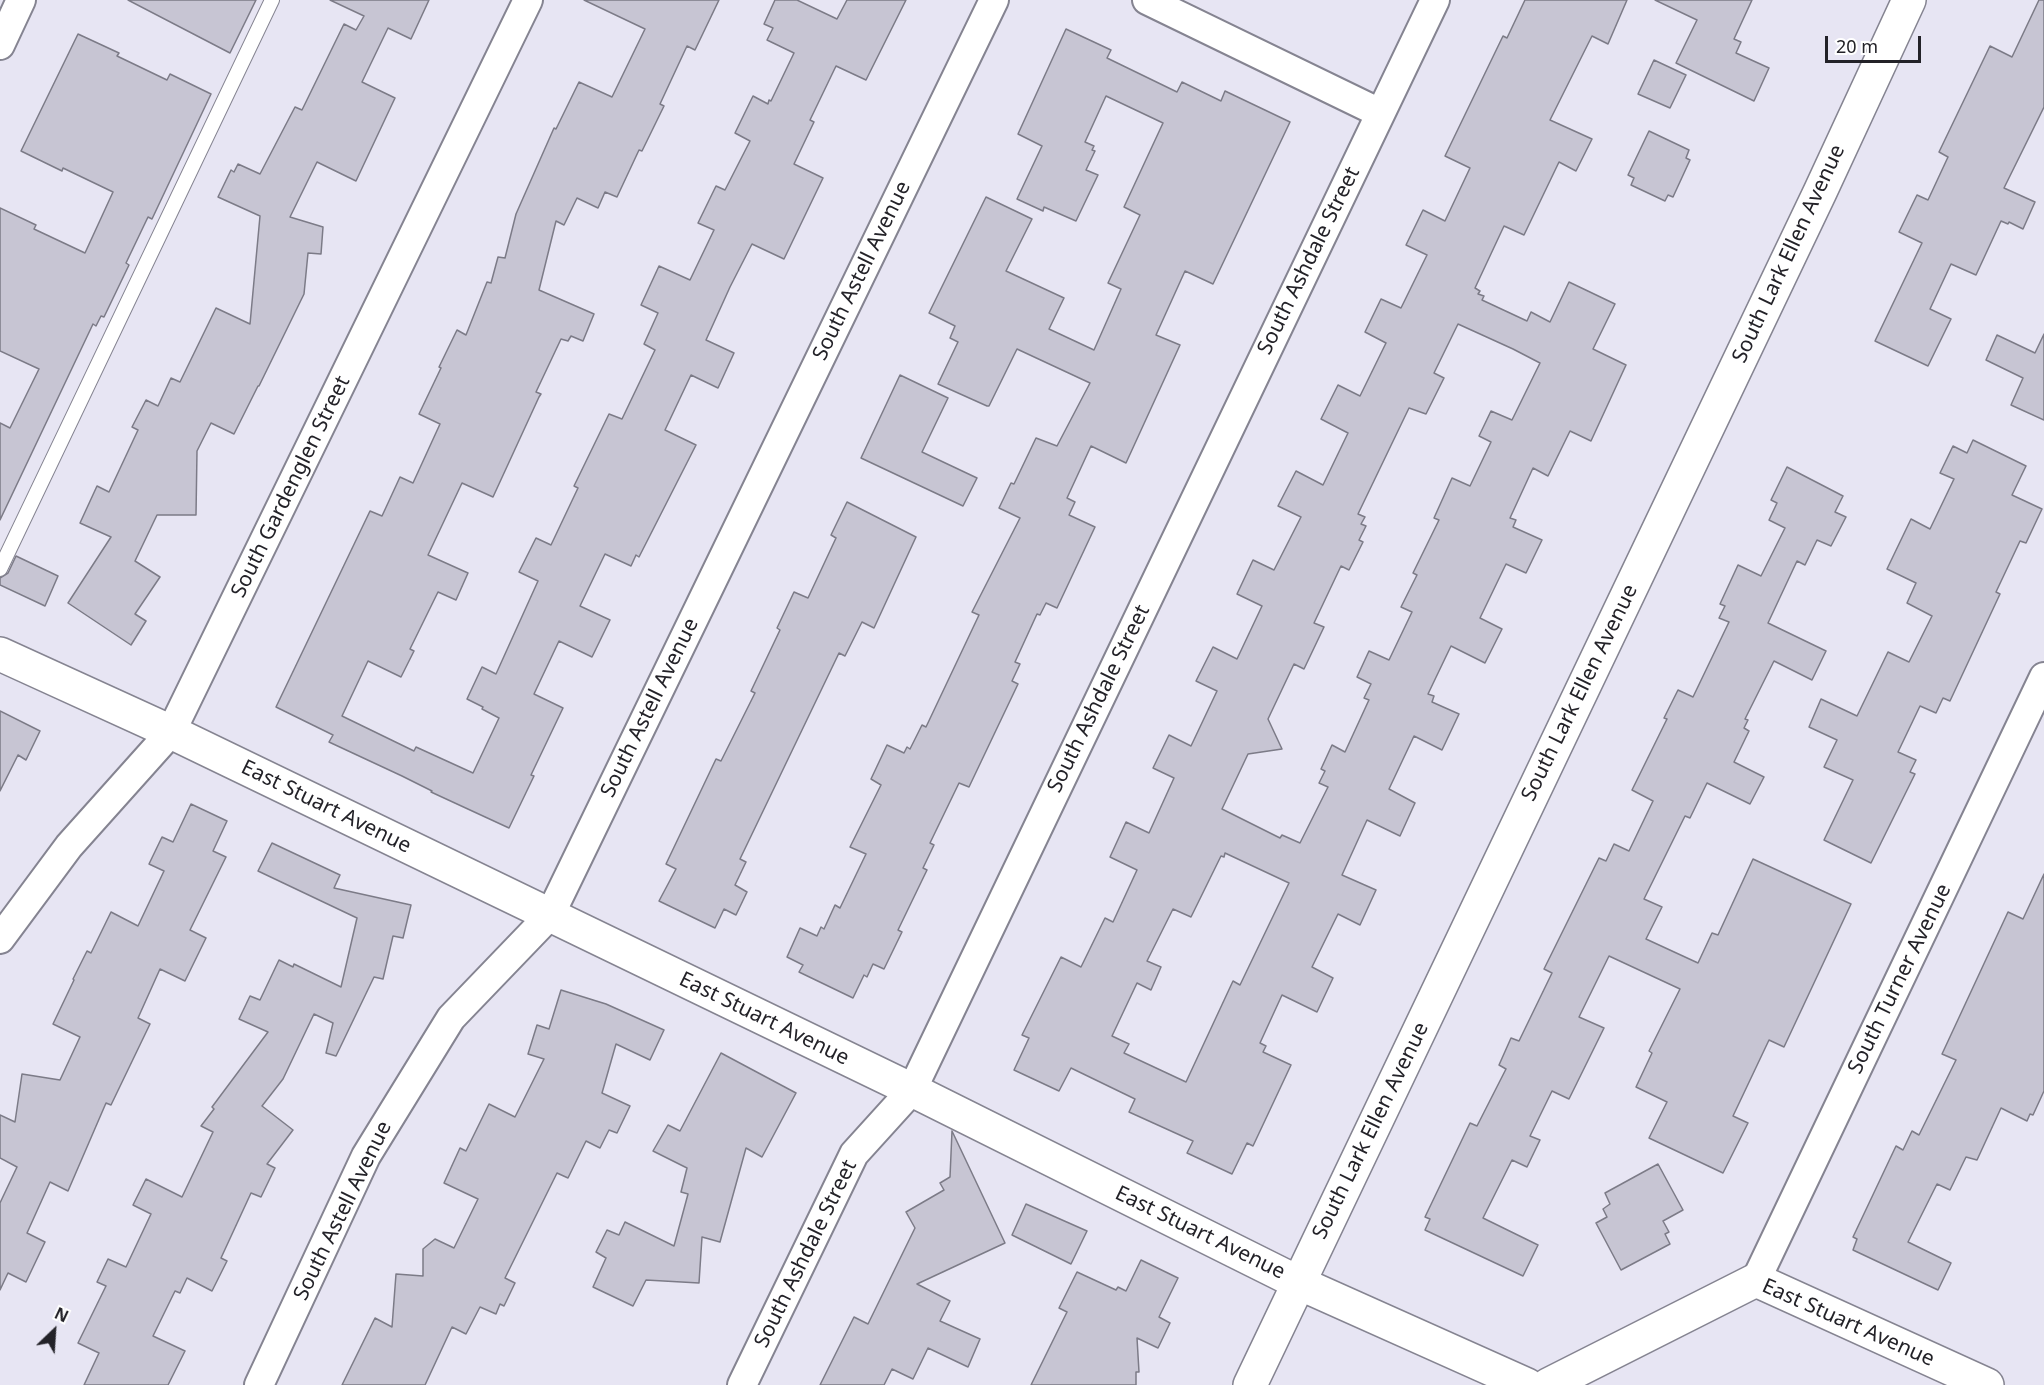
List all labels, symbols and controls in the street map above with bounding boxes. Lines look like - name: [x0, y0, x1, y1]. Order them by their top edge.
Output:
- scale bar: [1828, 24, 1924, 62]
- text: 20 m: [1836, 34, 1878, 58]
- street label: South Lark Ellen Avenue: [1727, 141, 1851, 367]
- street label: South Ashdale Street: [1253, 163, 1365, 359]
- street label: South Astell Avenue: [808, 177, 916, 365]
- street label: South Gardenglen Street: [226, 372, 356, 602]
- street label: South Lark Ellen Avenue: [1517, 581, 1643, 805]
- street label: South Ashdale Street: [1043, 601, 1155, 797]
- street label: South Astell Avenue: [596, 614, 704, 802]
- street label: East Stuart Avenue: [237, 755, 415, 859]
- street label: South Turner Avenue: [1843, 880, 1957, 1078]
- street label: East Stuart Avenue: [675, 967, 853, 1071]
- street label: South Lark Ellen Avenue: [1308, 1019, 1434, 1243]
- street label: South Astell Avenue: [289, 1117, 397, 1305]
- street label: South Ashdale Street: [750, 1156, 862, 1352]
- street label: East Stuart Avenue: [1111, 1181, 1289, 1285]
- street label: East Stuart Avenue: [1758, 1274, 1938, 1372]
- north arrow: [24, 1301, 84, 1361]
- text: N: [51, 1302, 72, 1327]

